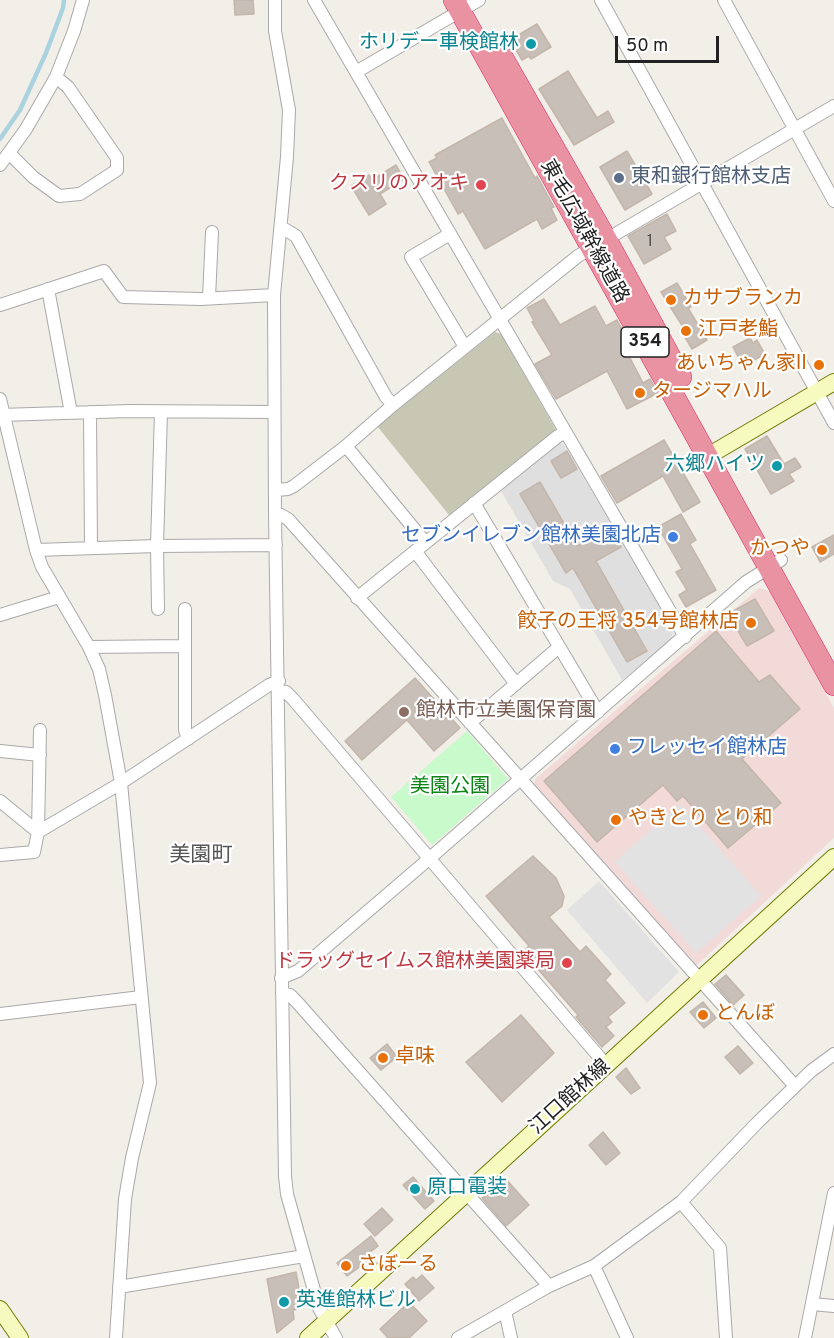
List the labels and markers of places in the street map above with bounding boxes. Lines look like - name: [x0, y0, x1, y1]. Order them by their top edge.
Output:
- place label: ホリデー車検館林: [359, 32, 519, 56]
- marker: ホリデー車検館林: [524, 37, 538, 51]
- place label: 東和銀行館林支店: [631, 166, 791, 190]
- marker: 東和銀行館林支店: [612, 171, 626, 185]
- place label: クスリのアオキ: [329, 173, 469, 197]
- marker: クスリのアオキ: [474, 178, 488, 192]
- place label: カサブランカ: [683, 288, 803, 312]
- marker: カサブランカ: [664, 293, 678, 307]
- place label: 江戸老鮨: [698, 319, 778, 343]
- marker: 江戸老鮨: [679, 324, 693, 338]
- place label: あいちゃん家II: [676, 353, 807, 377]
- marker: あいちゃん家II: [812, 358, 826, 372]
- place label: タージマハル: [652, 381, 772, 405]
- marker: タージマハル: [633, 386, 647, 400]
- place label: 六郷ハイツ: [665, 454, 765, 478]
- marker: 六郷ハイツ: [770, 459, 784, 473]
- place label: セブンイレブン館林美園北店: [401, 525, 661, 549]
- marker: セブンイレブン館林美園北店: [666, 530, 680, 544]
- place label: かつや: [750, 538, 810, 562]
- marker: かつや: [815, 543, 829, 557]
- place label: 餃子の王将 354号館林店: [517, 611, 739, 635]
- marker: 餃子の王将 354号館林店: [744, 616, 758, 630]
- place label: 館林市立美園保育園: [416, 700, 596, 724]
- marker: 館林市立美園保育園: [397, 705, 411, 719]
- place label: フレッセイ館林店: [627, 737, 787, 761]
- marker: フレッセイ館林店: [608, 742, 622, 756]
- place label: やきとり とり和: [628, 808, 773, 832]
- marker: やきとり とり和: [609, 813, 623, 827]
- place label: ドラッグセイムス館林美園薬局: [275, 951, 555, 975]
- marker: ドラッグセイムス館林美園薬局: [560, 956, 574, 970]
- place label: とんぼ: [715, 1003, 775, 1027]
- marker: とんぼ: [696, 1008, 710, 1022]
- place label: 卓味: [395, 1046, 435, 1070]
- marker: 卓味: [376, 1051, 390, 1065]
- place label: 原口電装: [427, 1177, 507, 1201]
- marker: 原口電装: [408, 1182, 422, 1196]
- place label: さぼーる: [358, 1254, 438, 1278]
- marker: さぼーる: [339, 1259, 353, 1273]
- place label: 英進館林ビル: [296, 1290, 416, 1314]
- marker: 英進館林ビル: [277, 1295, 291, 1309]

